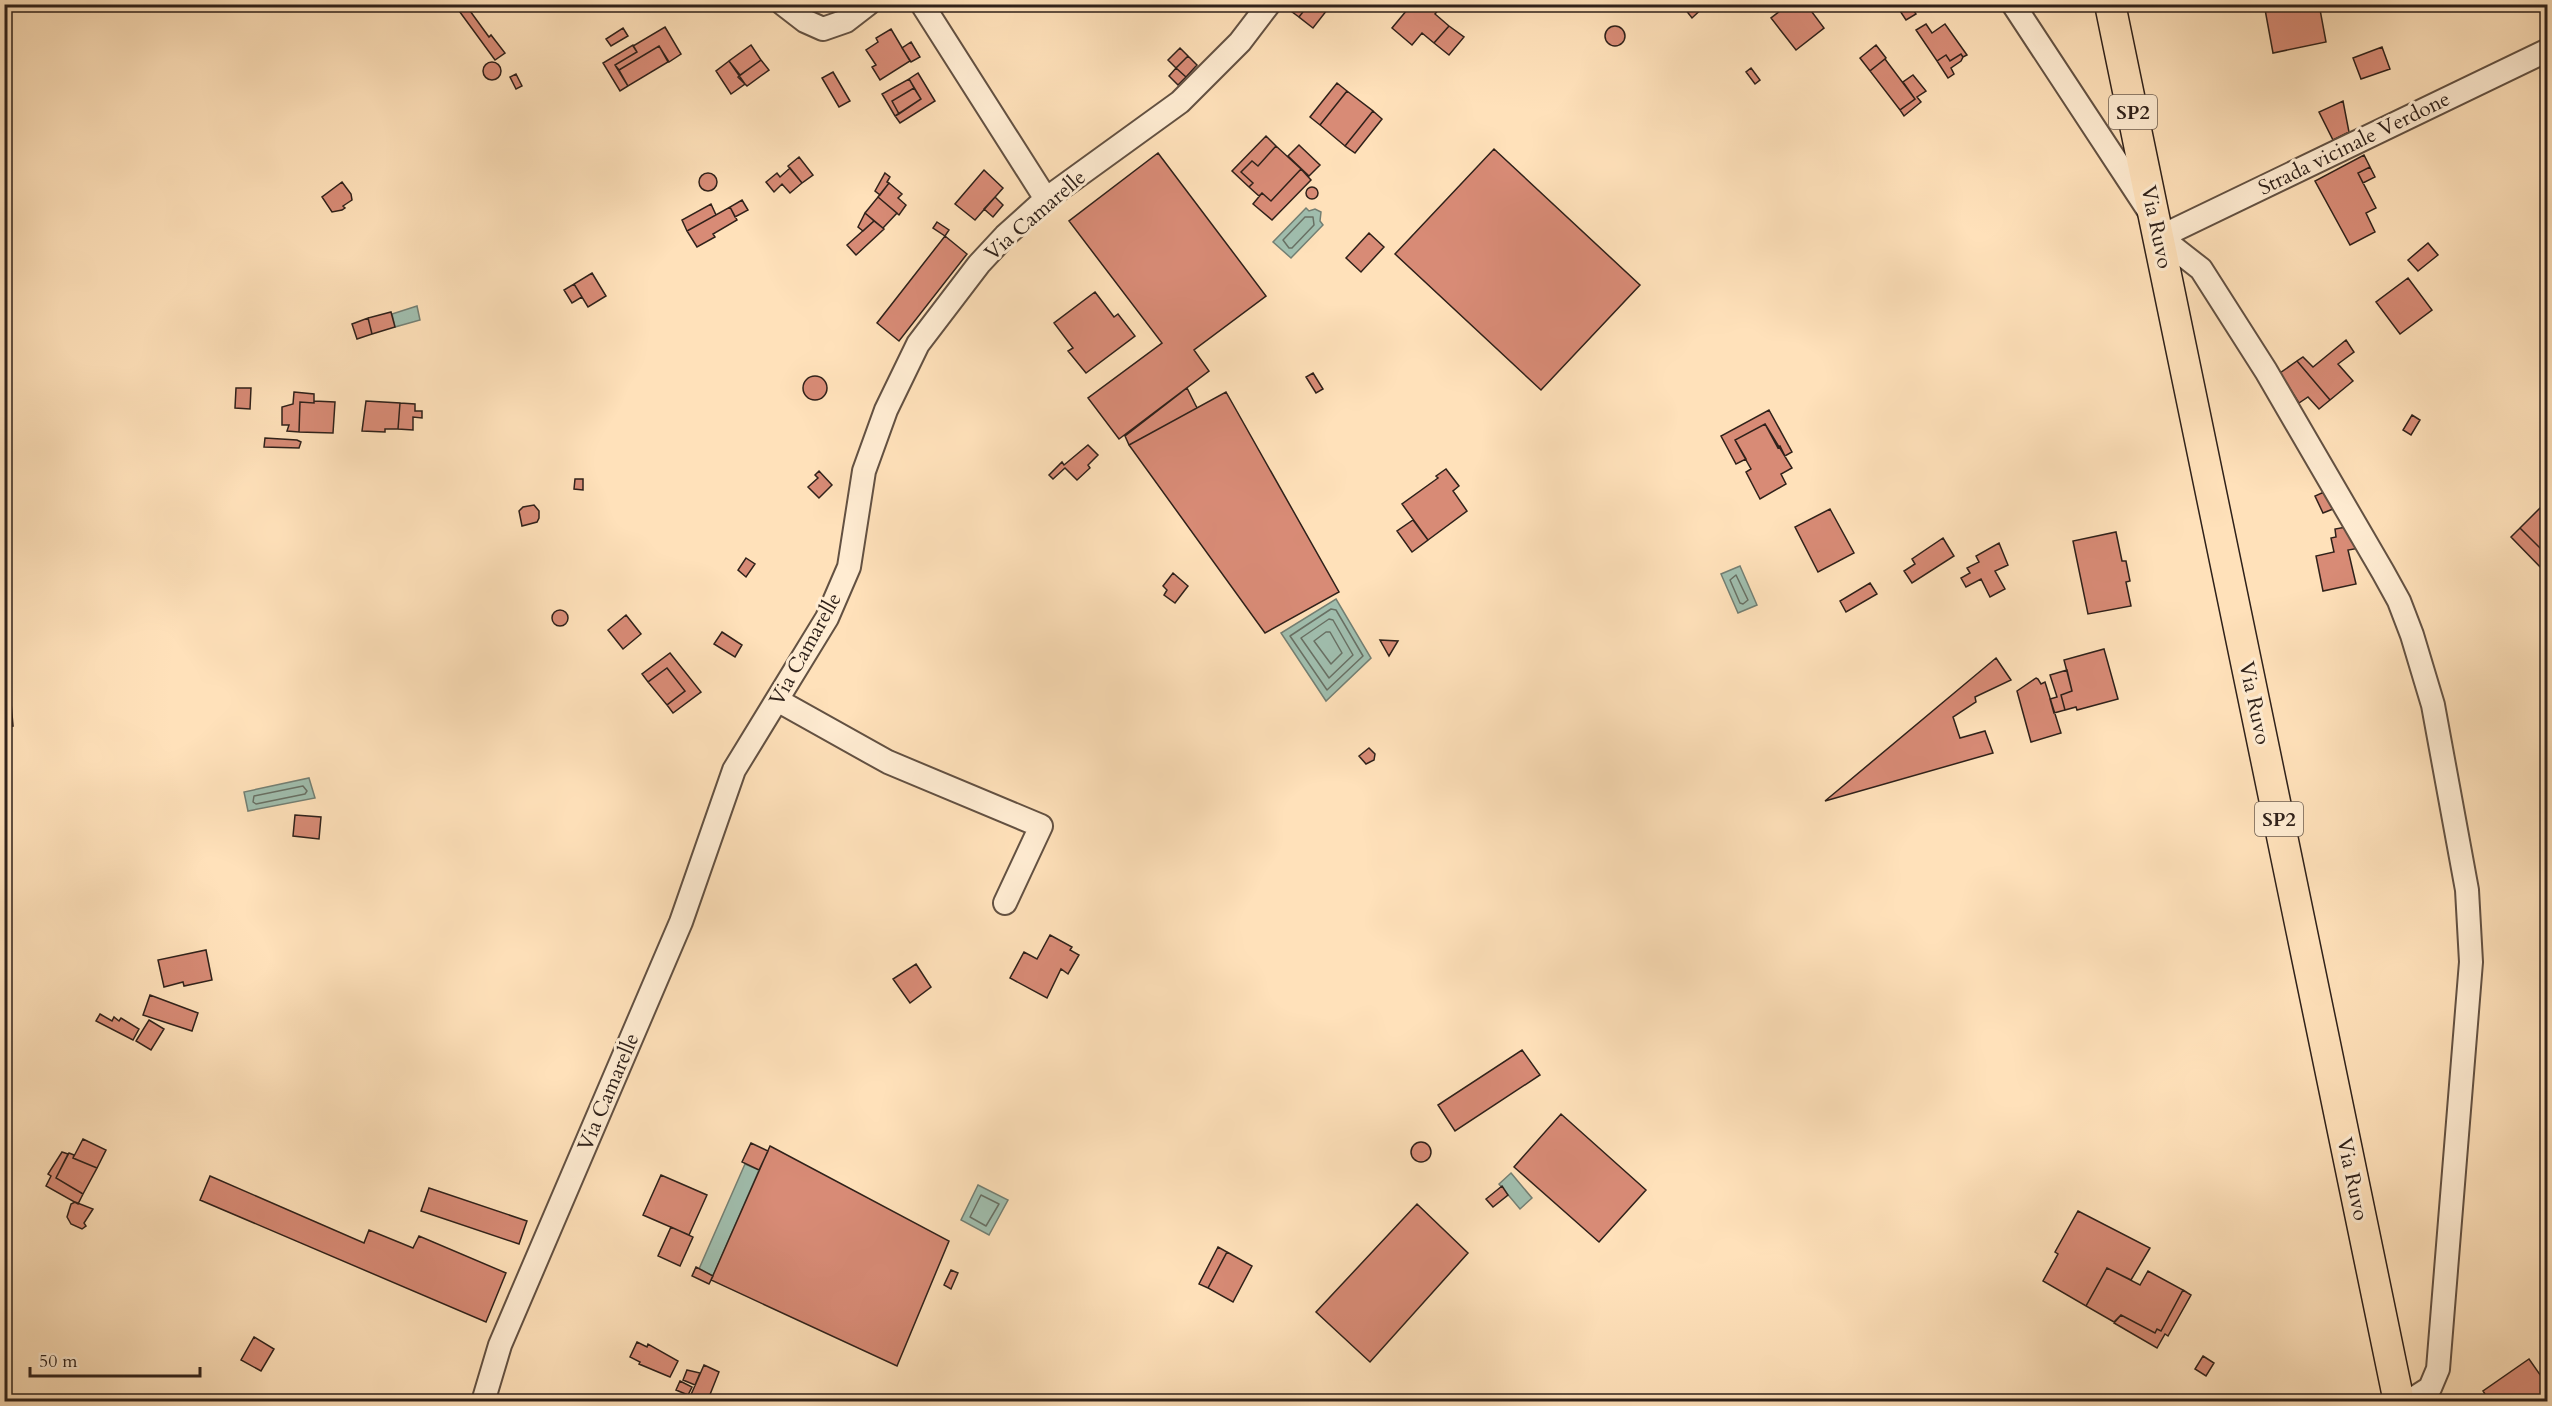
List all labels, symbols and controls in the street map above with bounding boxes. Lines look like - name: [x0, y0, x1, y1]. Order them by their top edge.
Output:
- street label: Strada vicinale Verdone: [2254, 84, 2455, 203]
- road number: SP2: [2109, 95, 2157, 129]
- street label: Via Camarelle: [978, 163, 1092, 267]
- street label: Via Ruvo: [2134, 183, 2179, 271]
- street label: Via Camarelle: [762, 587, 849, 711]
- street label: Via Ruvo: [2232, 659, 2277, 747]
- road number: SP2: [2255, 802, 2303, 836]
- street label: Via Camarelle: [571, 1029, 646, 1156]
- street label: Via Ruvo: [2330, 1135, 2375, 1223]
- scale bar: [30, 1340, 200, 1378]
- text: 50 m: [39, 1349, 78, 1374]

